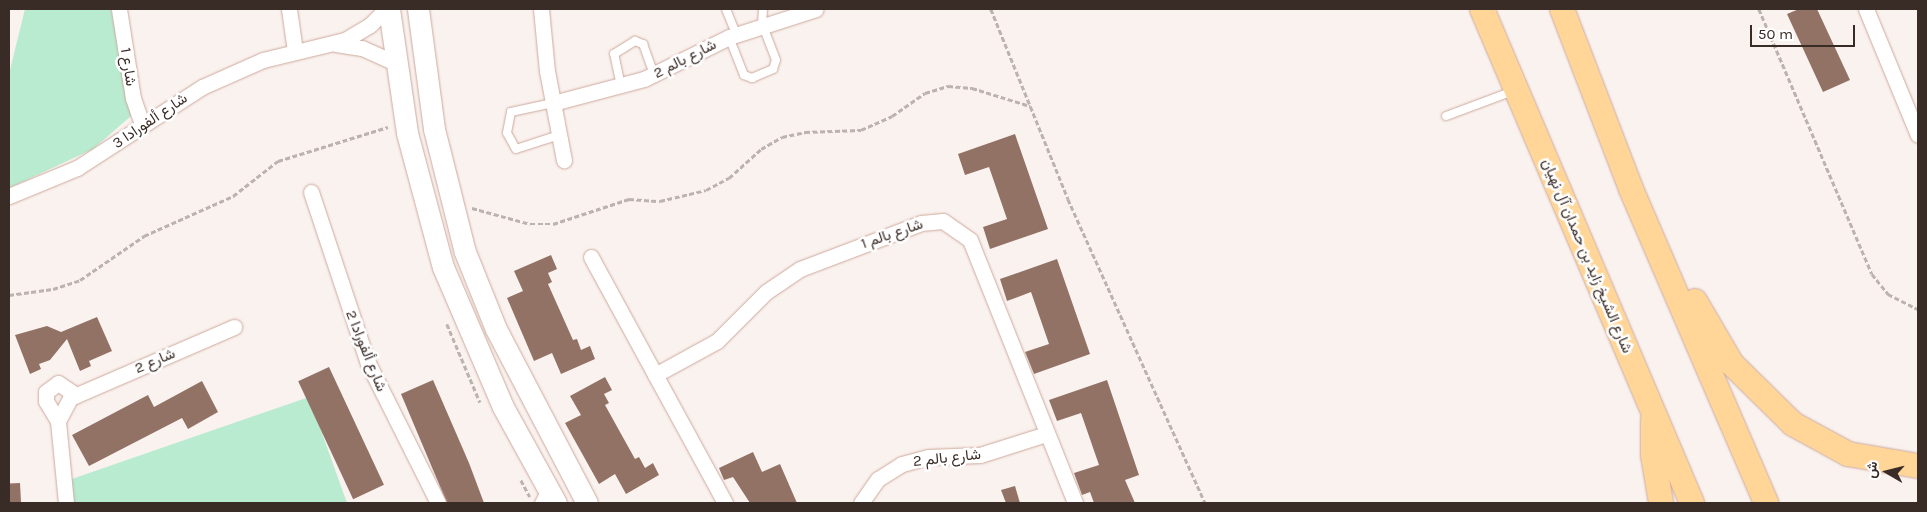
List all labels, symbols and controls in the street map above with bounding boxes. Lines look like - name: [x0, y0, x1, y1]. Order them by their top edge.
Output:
- scale bar: [1752, 15, 1857, 47]
- text: 50 m: [1758, 25, 1793, 43]
- street label: شارع بالم 2: [651, 36, 719, 82]
- street label: شارع 1: [116, 46, 140, 88]
- street label: شارع ألفورادا 3: [109, 89, 191, 153]
- street label: شارع الشيخ زايد بن حمدان آل نهيان: [1538, 156, 1636, 356]
- street label: شارع بالم 1: [859, 215, 925, 253]
- street label: شارع ألفورادا 2: [342, 308, 390, 394]
- street label: شارع 2: [132, 344, 178, 378]
- street label: شارع بالم 2: [912, 445, 982, 471]
- north arrow: [1862, 447, 1912, 497]
- text: ش: [1862, 460, 1881, 479]

